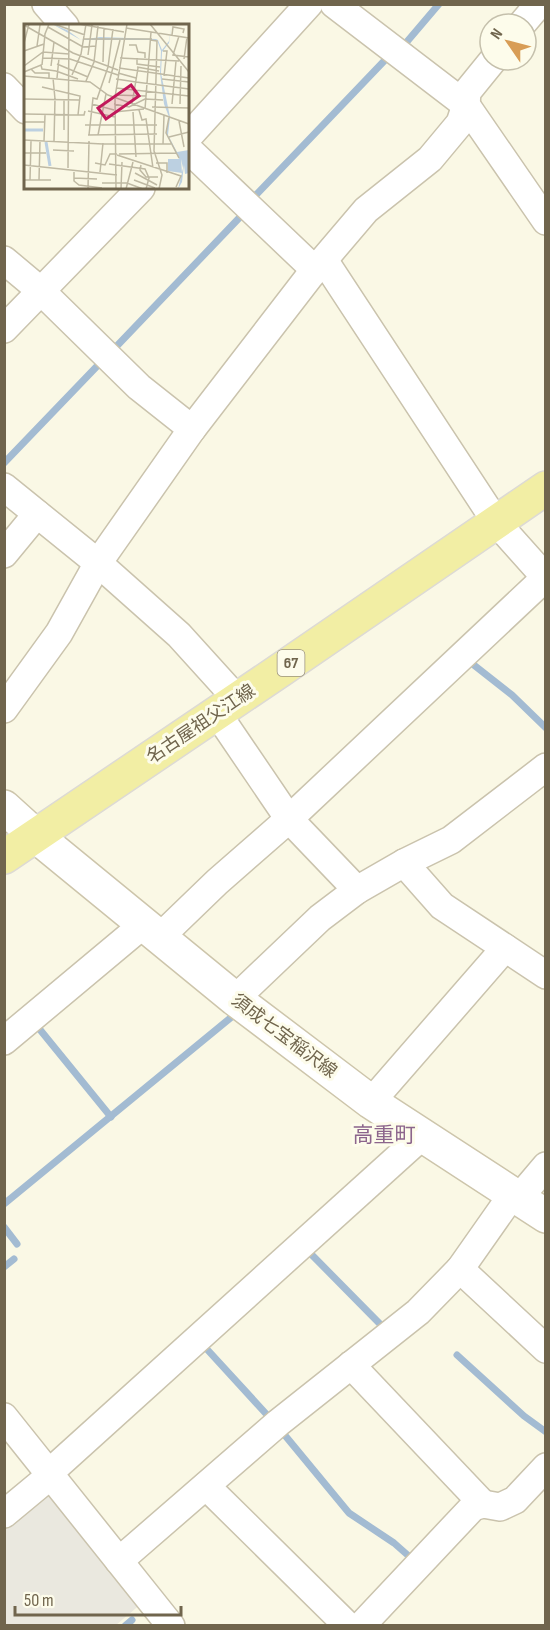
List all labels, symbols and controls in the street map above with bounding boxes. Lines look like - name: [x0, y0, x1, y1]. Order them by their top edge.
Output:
- north arrow: [478, 12, 538, 72]
- inset map: [24, 24, 189, 189]
- text: N: [487, 25, 507, 43]
- road number: 67: [278, 650, 304, 676]
- street label: 名古屋祖父江線: [143, 680, 259, 768]
- street label: 須成七宝稲沢線: [227, 990, 341, 1082]
- district label: 高重町: [353, 1123, 416, 1148]
- scale bar: [15, 1579, 182, 1617]
- text: 50 m: [24, 1590, 54, 1611]

